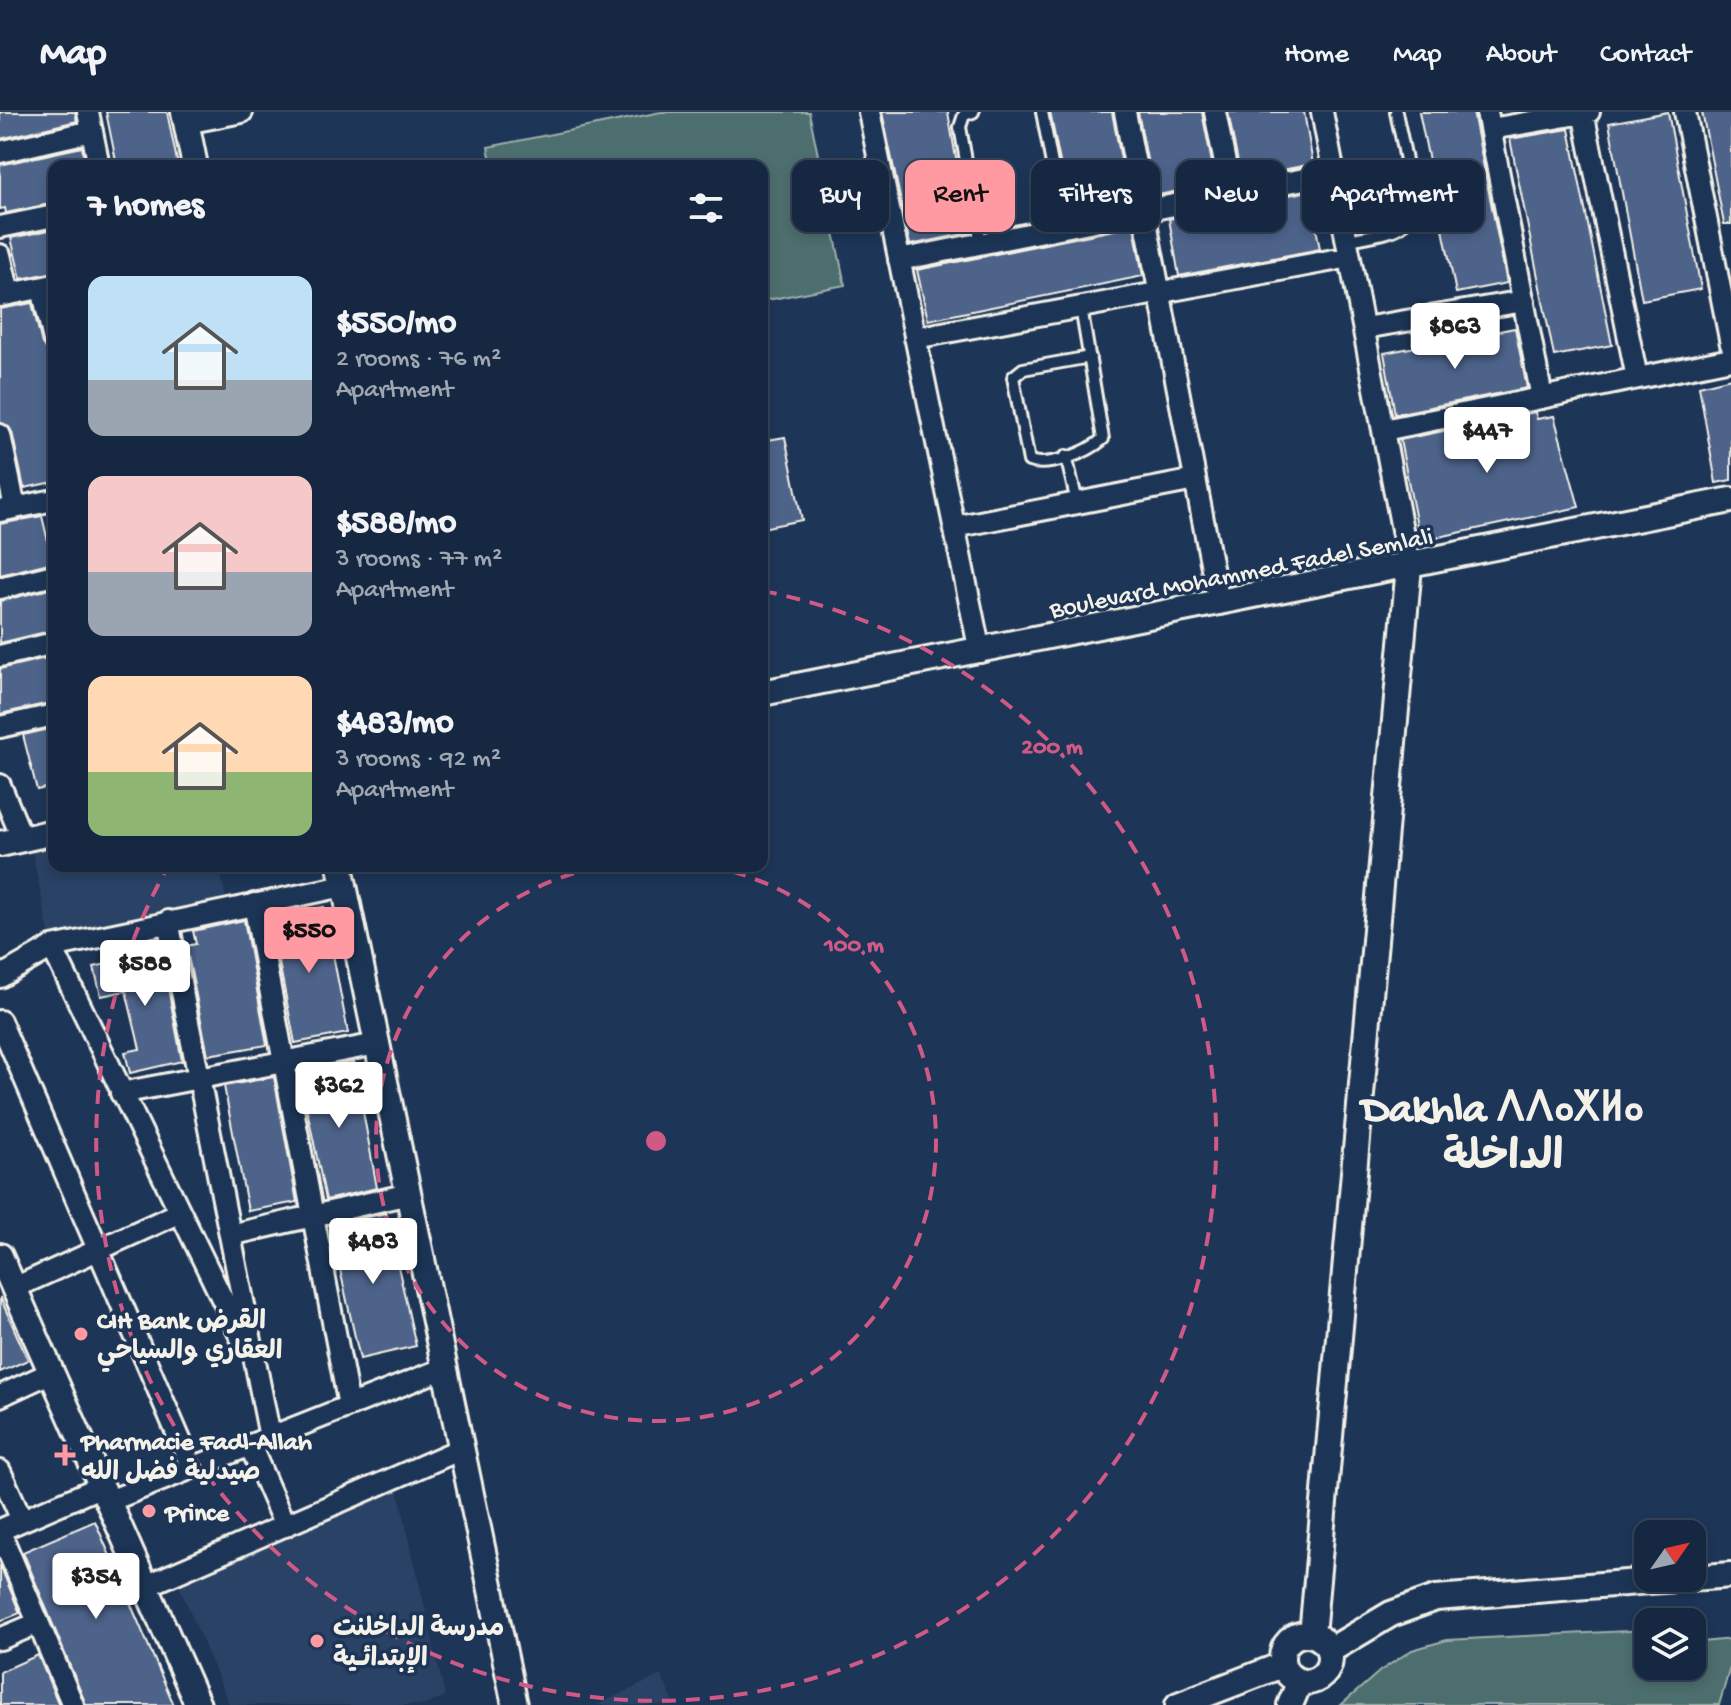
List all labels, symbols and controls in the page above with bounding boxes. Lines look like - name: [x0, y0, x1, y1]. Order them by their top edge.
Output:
- text: Map: [40, 33, 106, 77]
- text: Home: [1284, 39, 1349, 72]
- text: Map: [1393, 39, 1442, 72]
- text: About: [1486, 39, 1556, 72]
- text: Contact: [1600, 39, 1691, 72]
- chip: Buy: [792, 160, 889, 232]
- chip: Rent: [905, 160, 1015, 232]
- chip: Filters: [1031, 160, 1160, 232]
- chip: New: [1176, 160, 1286, 232]
- chip: Apartment: [1302, 160, 1484, 232]
- icon: filters: [684, 186, 728, 230]
- text: 7 homes: [88, 188, 204, 228]
- pin: $863: [1408, 303, 1502, 371]
- text: $550/mo: [336, 305, 456, 345]
- icon: home: [152, 308, 248, 404]
- text: $863: [1429, 313, 1481, 344]
- text: 2 rooms · 76 m²: [336, 345, 501, 376]
- text: Apartment: [336, 376, 453, 407]
- pin: $447: [1440, 407, 1534, 475]
- text: $447: [1462, 417, 1512, 448]
- text: $588/mo: [336, 505, 456, 545]
- icon: home: [152, 508, 248, 604]
- street label: Boulevard Mohammed Fadel Semlali: [1046, 523, 1436, 628]
- text: 3 rooms · 77 m²: [336, 545, 502, 576]
- text: Apartment: [336, 576, 453, 607]
- text: $483/mo: [336, 705, 454, 745]
- icon: home: [152, 708, 248, 804]
- text: 200 m: [1021, 734, 1083, 763]
- text: 3 rooms · 92 m²: [336, 745, 501, 776]
- text: Apartment: [336, 776, 453, 807]
- pin: $550: [262, 907, 356, 975]
- text: $550: [282, 917, 336, 948]
- text: 100 m: [823, 932, 884, 961]
- pin: $588: [98, 940, 192, 1008]
- text: $588: [118, 950, 172, 981]
- pin: $362: [292, 1062, 386, 1130]
- text: $362: [313, 1072, 365, 1103]
- district label: Dakhla ⴷⴷⴰⵅⵍⴰ الداخلة: [1359, 1088, 1644, 1185]
- centre of rings: [642, 1127, 670, 1155]
- pin: $483: [326, 1218, 420, 1286]
- text: $483: [347, 1228, 399, 1259]
- place label: CIH Bank القرض العقاري والسياحي: [97, 1308, 282, 1373]
- marker: CIH Bank القرض العقاري والسياحي: [72, 1325, 90, 1343]
- place label: Pharmacie Fadl-Allah صيدلية فضل الله: [79, 1429, 312, 1490]
- marker: Pharmacie Fadl-Allah صيدلية فضل الله: [56, 1446, 74, 1464]
- place label: Prince: [163, 1500, 230, 1531]
- marker: Prince: [140, 1502, 158, 1520]
- north arrow: [1634, 1520, 1706, 1592]
- map controls: [1634, 1520, 1706, 1680]
- pin: $354: [49, 1553, 143, 1621]
- text: $354: [70, 1563, 122, 1594]
- button: layers: [1634, 1608, 1706, 1680]
- place label: مدرسة الداخلنت الإبتدائـية: [333, 1614, 504, 1676]
- marker: مدرسة الداخلنت الإبتدائـية: [308, 1632, 326, 1650]

